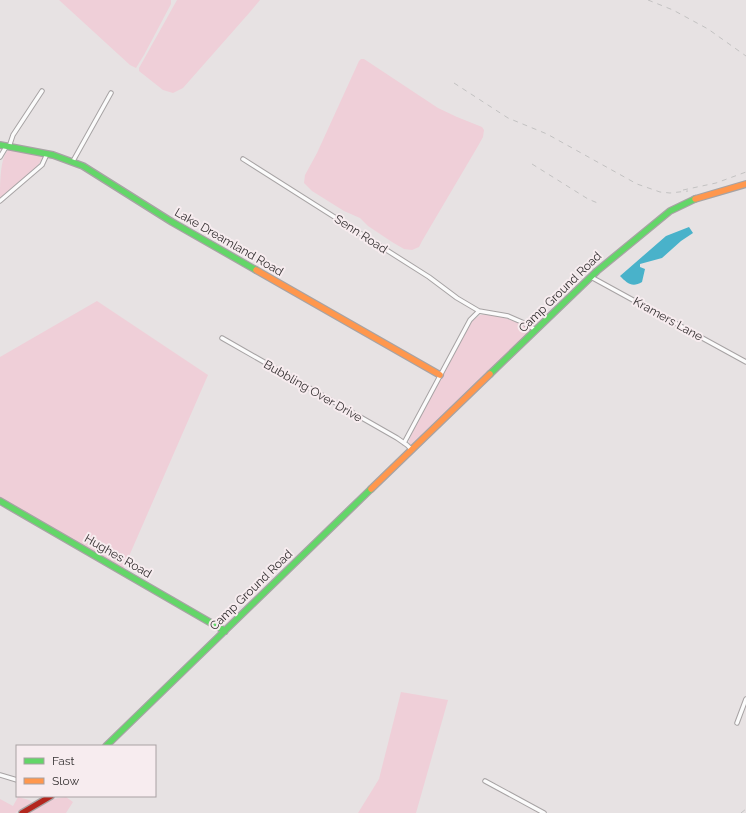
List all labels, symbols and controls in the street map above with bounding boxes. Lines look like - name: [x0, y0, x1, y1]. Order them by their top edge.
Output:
- street label: Lake Dreamland Road: [172, 205, 286, 279]
- street label: Senn Road: [332, 212, 390, 256]
- street label: Camp Ground Road: [516, 249, 604, 335]
- street label: Kramers Lane: [631, 294, 705, 344]
- street label: Bubbling Over Drive: [261, 357, 365, 425]
- street label: Hughes Road: [82, 531, 154, 581]
- street label: Camp Ground Road: [207, 547, 295, 633]
- legend: [16, 745, 156, 797]
- text: Fast: [52, 754, 75, 768]
- text: Slow: [52, 774, 79, 788]

